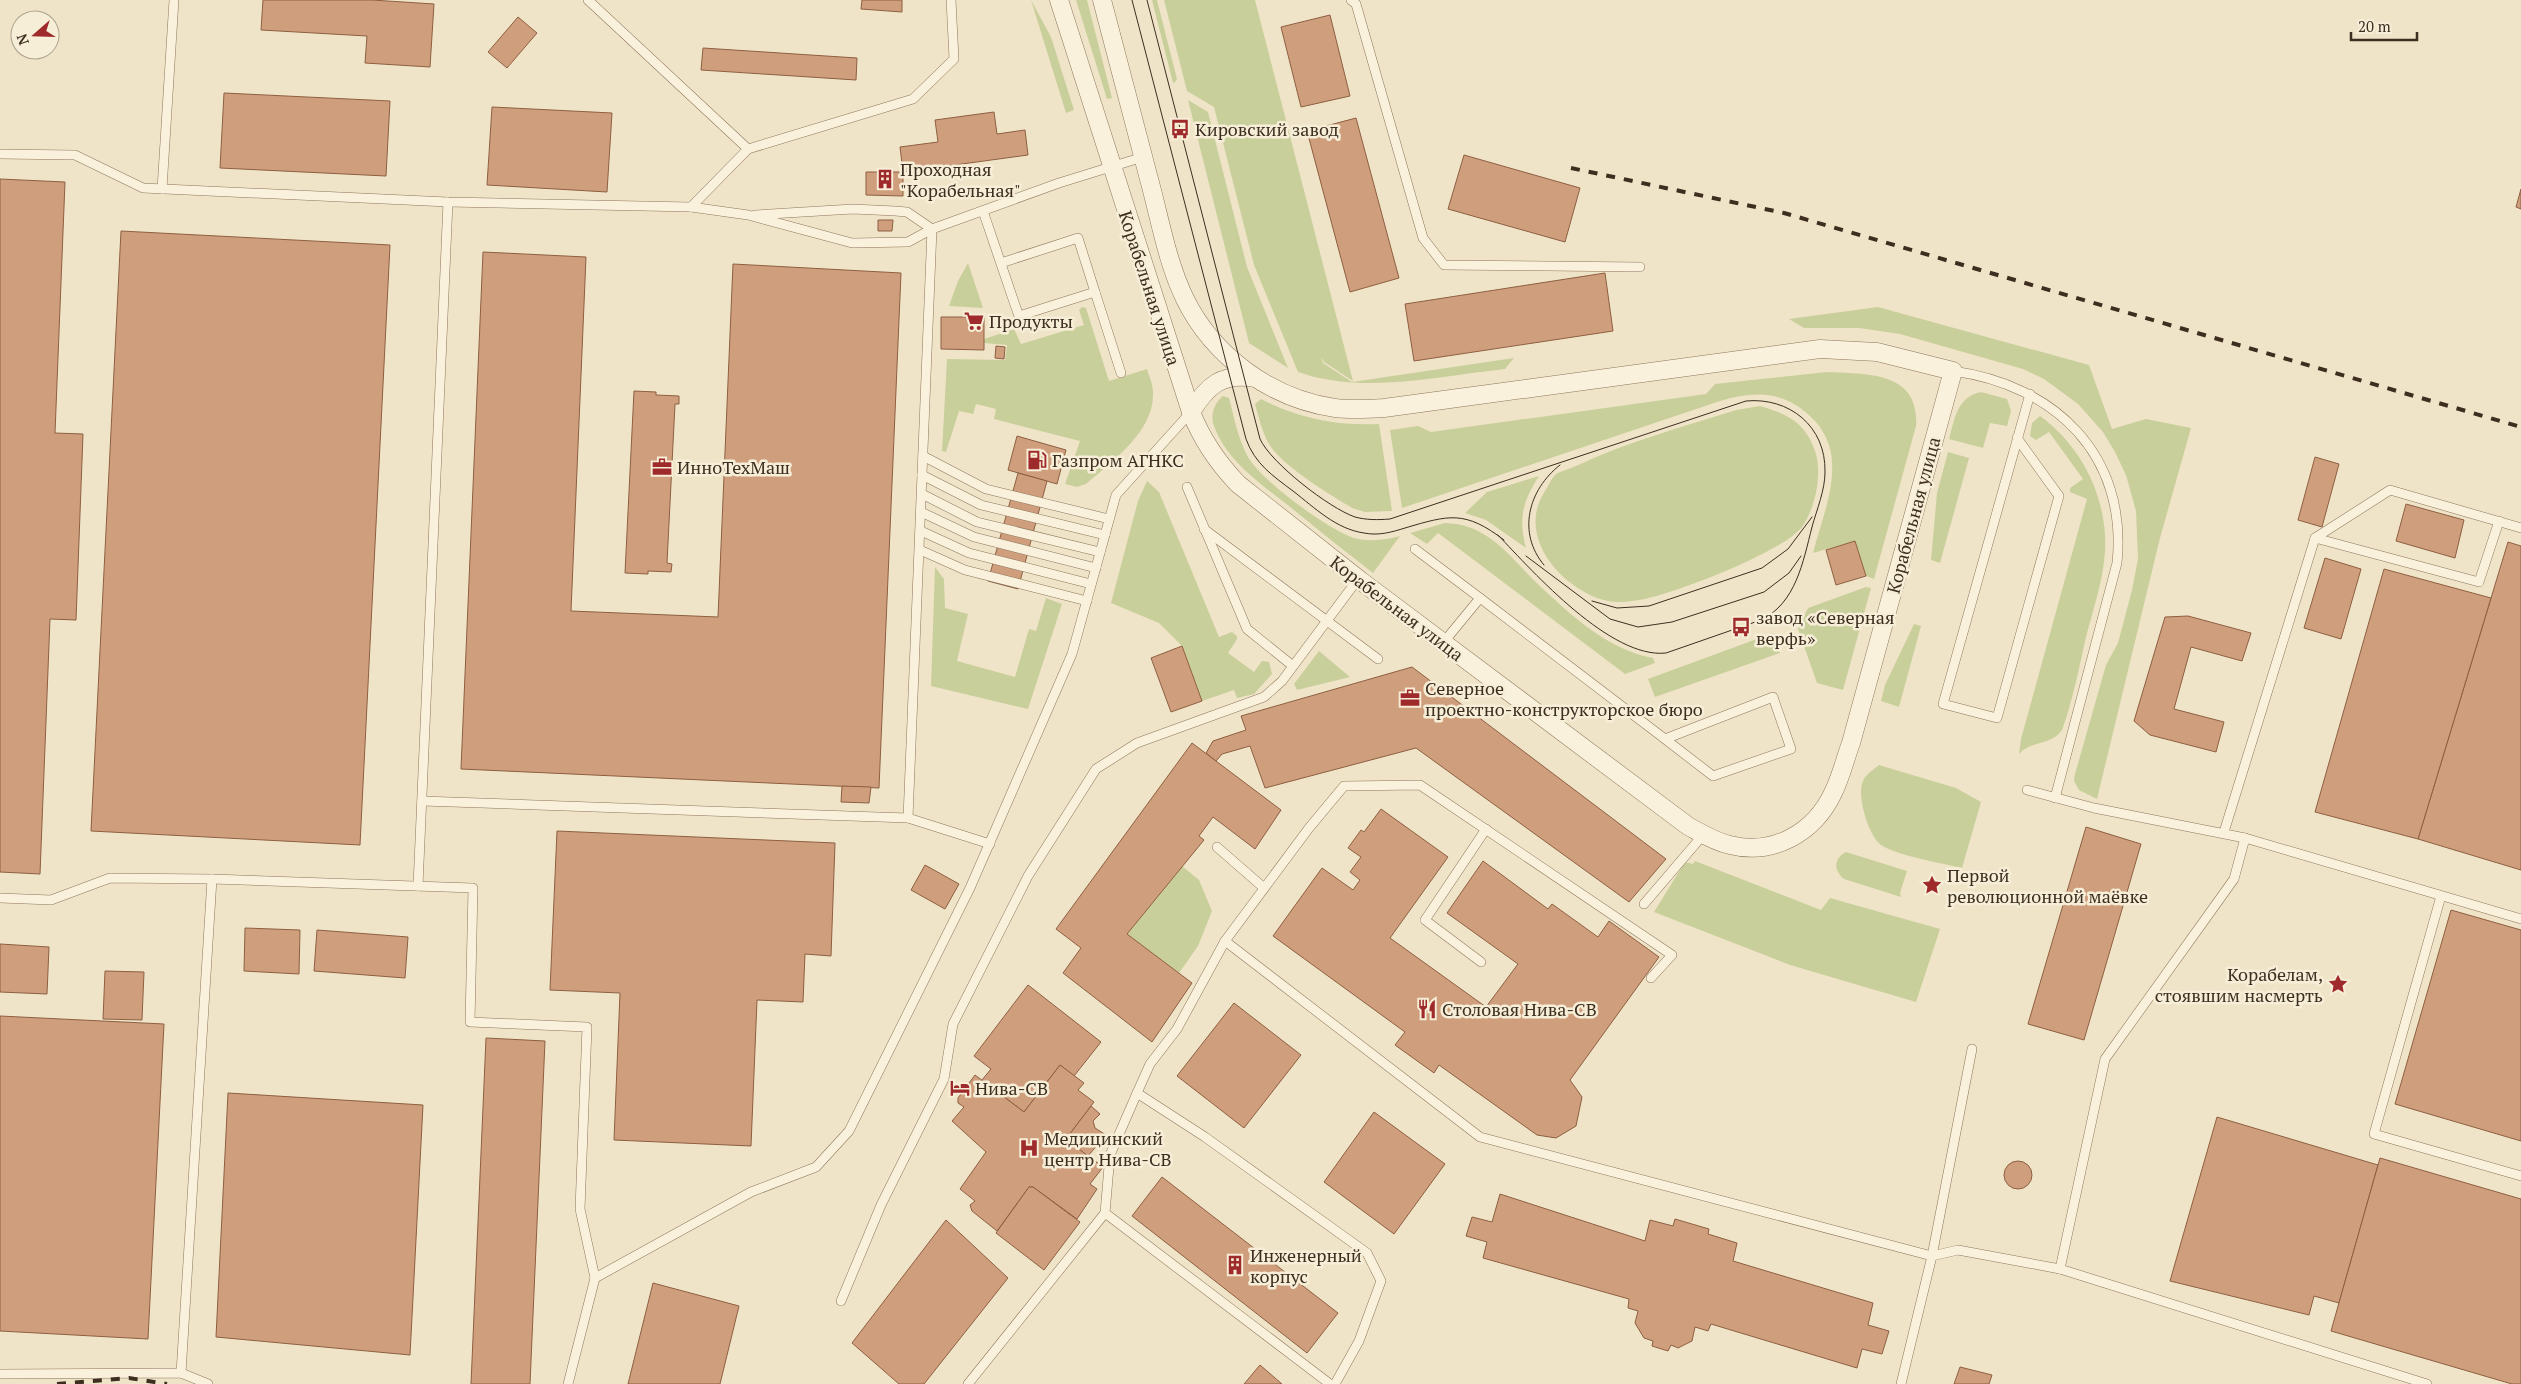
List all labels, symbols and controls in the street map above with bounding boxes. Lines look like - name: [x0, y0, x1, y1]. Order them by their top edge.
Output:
- north arrow: [10, 10, 60, 60]
- scale bar: [2351, 10, 2417, 42]
- text: 20 m: [2358, 16, 2391, 36]
- text: N: [11, 31, 33, 48]
- place label: Кировский завод: [1195, 117, 1339, 141]
- bus stop icon: Кировский завод: [1169, 118, 1191, 140]
- place label: Проходная "Корабельная": [900, 157, 1021, 202]
- building icon: Проходная "Корабельная": [874, 168, 896, 190]
- street label: Корабельная улица: [1114, 208, 1186, 368]
- place label: Продукты: [989, 309, 1073, 333]
- supermarket icon: Продукты: [963, 310, 985, 332]
- street label: Корабельная улица: [1881, 434, 1945, 596]
- place label: Газпром АГНКС: [1052, 448, 1184, 472]
- fuel station icon: Газпром АГНКС: [1026, 449, 1048, 471]
- place label: ИнноТехМаш: [677, 455, 790, 479]
- office icon: ИнноТехМаш: [651, 456, 673, 478]
- street label: Корабельная улица: [1325, 550, 1469, 666]
- place label: завод «Северная верфь»: [1756, 605, 1894, 650]
- bus stop icon: завод «Северная верфь»: [1730, 616, 1752, 638]
- place label: Северное проектно-конструкторское бюро: [1425, 676, 1703, 721]
- office icon: Северное проектно-конструкторское бюро: [1399, 687, 1421, 709]
- place label: Первой революционной маёвке: [1947, 863, 2148, 908]
- place icon: Первой революционной маёвке: [1921, 874, 1943, 896]
- place label: Корабелам, стоявшим насмерть: [2155, 962, 2323, 1007]
- place icon: Корабелам, стоявшим насмерть: [2327, 973, 2349, 995]
- place label: Столовая Нива-СВ: [1442, 997, 1597, 1021]
- restaurant icon: Столовая Нива-СВ: [1416, 998, 1438, 1020]
- place label: Нива-СВ: [975, 1076, 1048, 1100]
- hotel icon: Нива-СВ: [949, 1077, 971, 1099]
- place label: Медицинский центр Нива-СВ: [1044, 1126, 1172, 1171]
- hospital icon: Медицинский центр Нива-СВ: [1018, 1137, 1040, 1159]
- place label: Инженерный корпус: [1250, 1243, 1362, 1288]
- building icon: Инженерный корпус: [1224, 1254, 1246, 1276]

